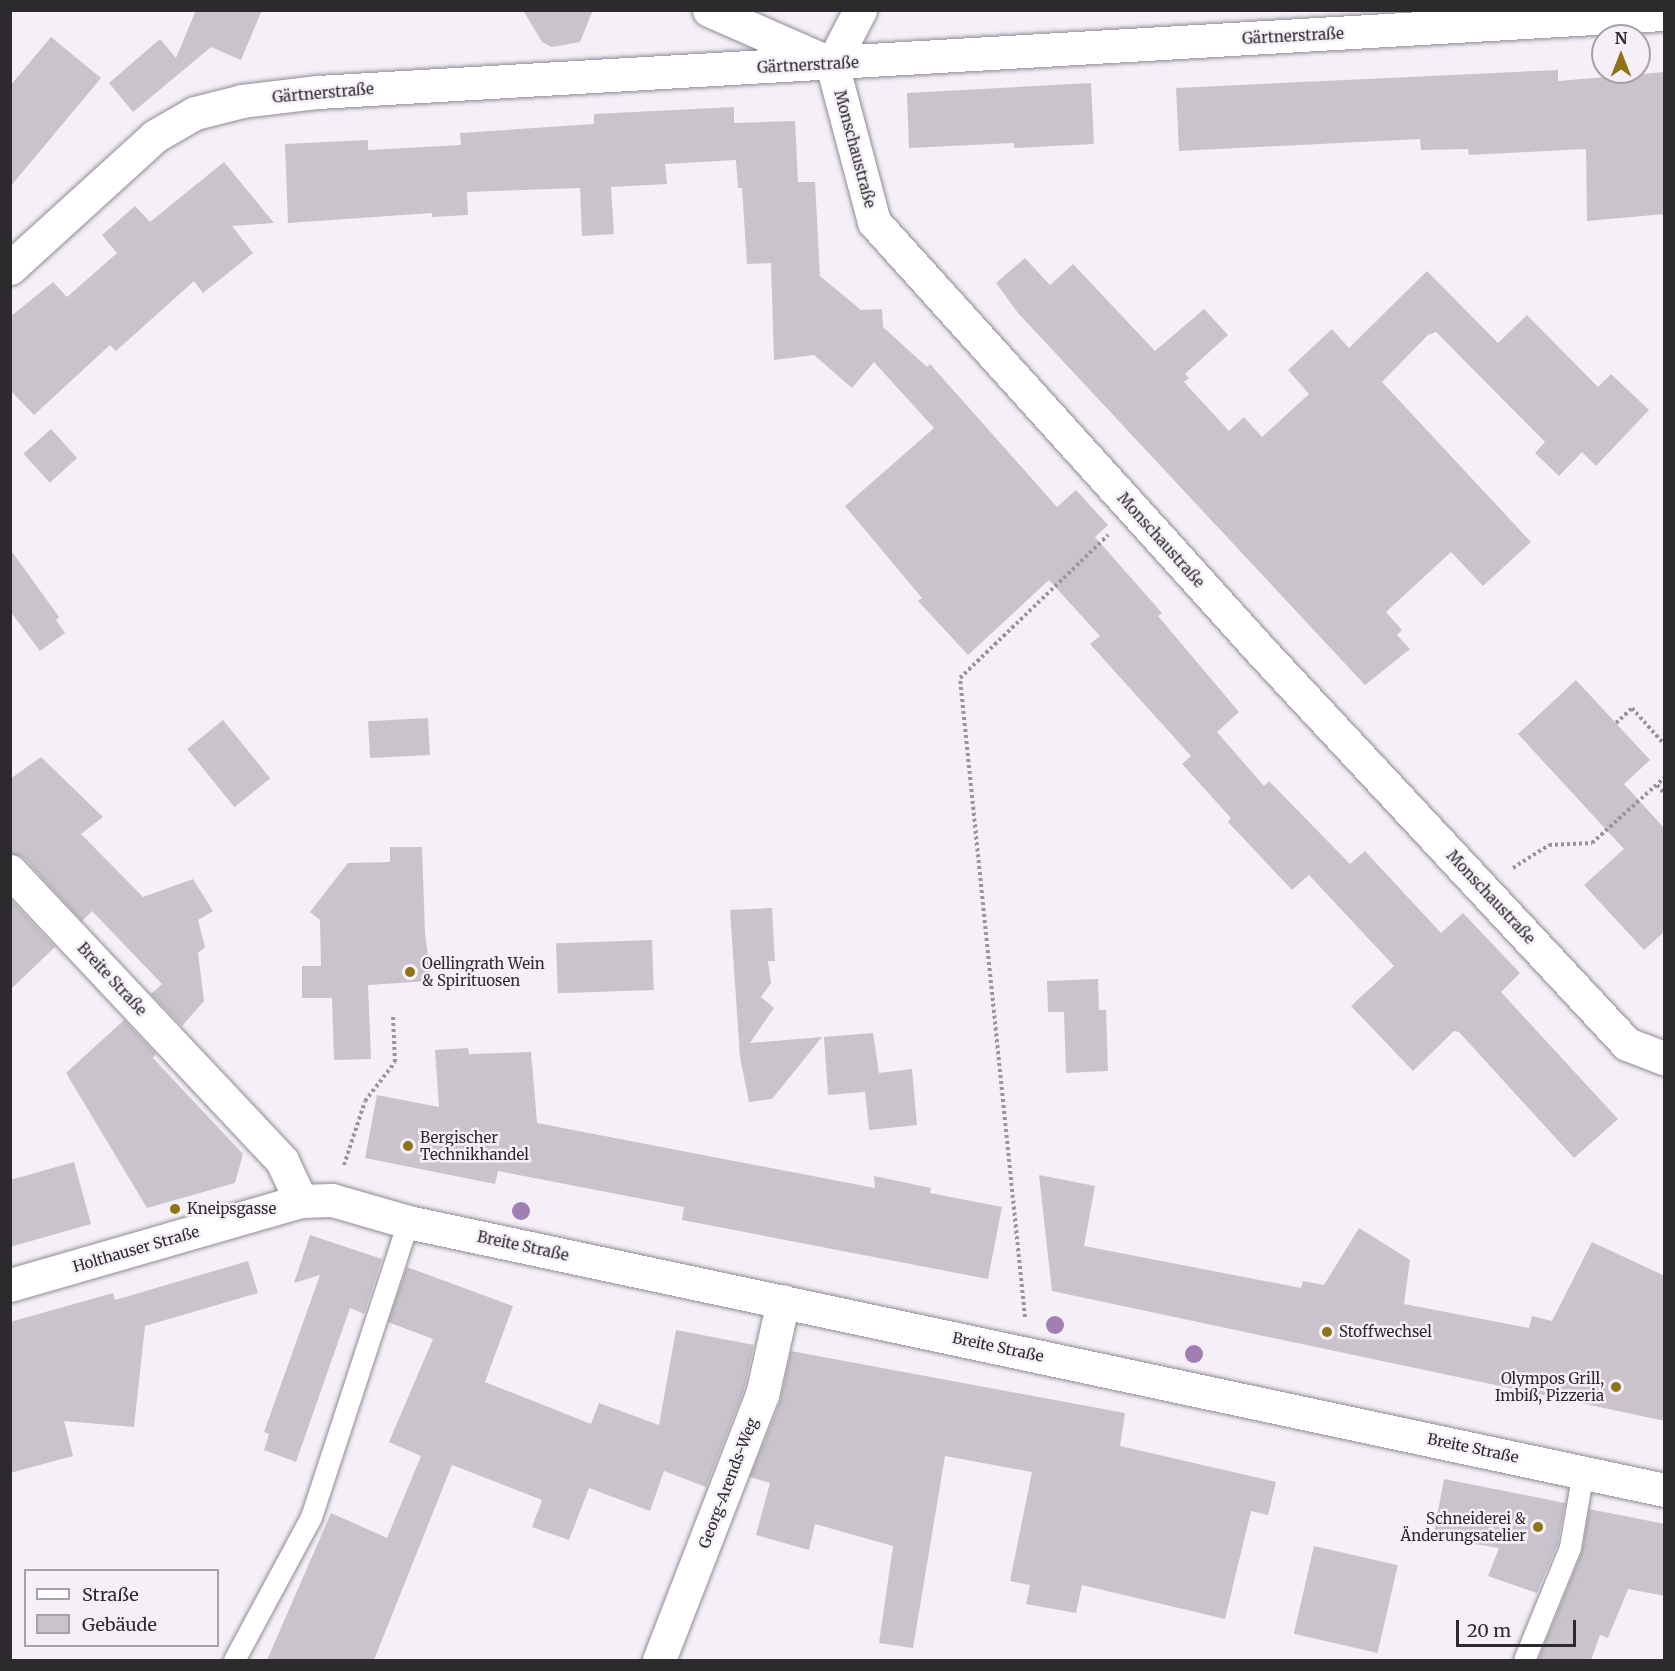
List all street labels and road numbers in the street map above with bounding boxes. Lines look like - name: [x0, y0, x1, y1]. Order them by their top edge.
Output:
- street label: Gärtnerstraße: [1242, 24, 1344, 48]
- street label: Gärtnerstraße: [757, 53, 859, 77]
- street label: Gärtnerstraße: [272, 80, 374, 106]
- street label: Monschaustraße: [831, 88, 879, 210]
- street label: Monschaustraße: [1114, 489, 1208, 591]
- street label: Monschaustraße: [1443, 847, 1539, 947]
- street label: Breite Straße: [74, 939, 150, 1019]
- street label: Holthauser Straße: [71, 1222, 201, 1276]
- street label: Breite Straße: [476, 1228, 570, 1264]
- street label: Breite Straße: [951, 1329, 1045, 1365]
- street label: Georg-Arends-Weg: [695, 1415, 761, 1551]
- street label: Breite Straße: [1426, 1430, 1520, 1466]

